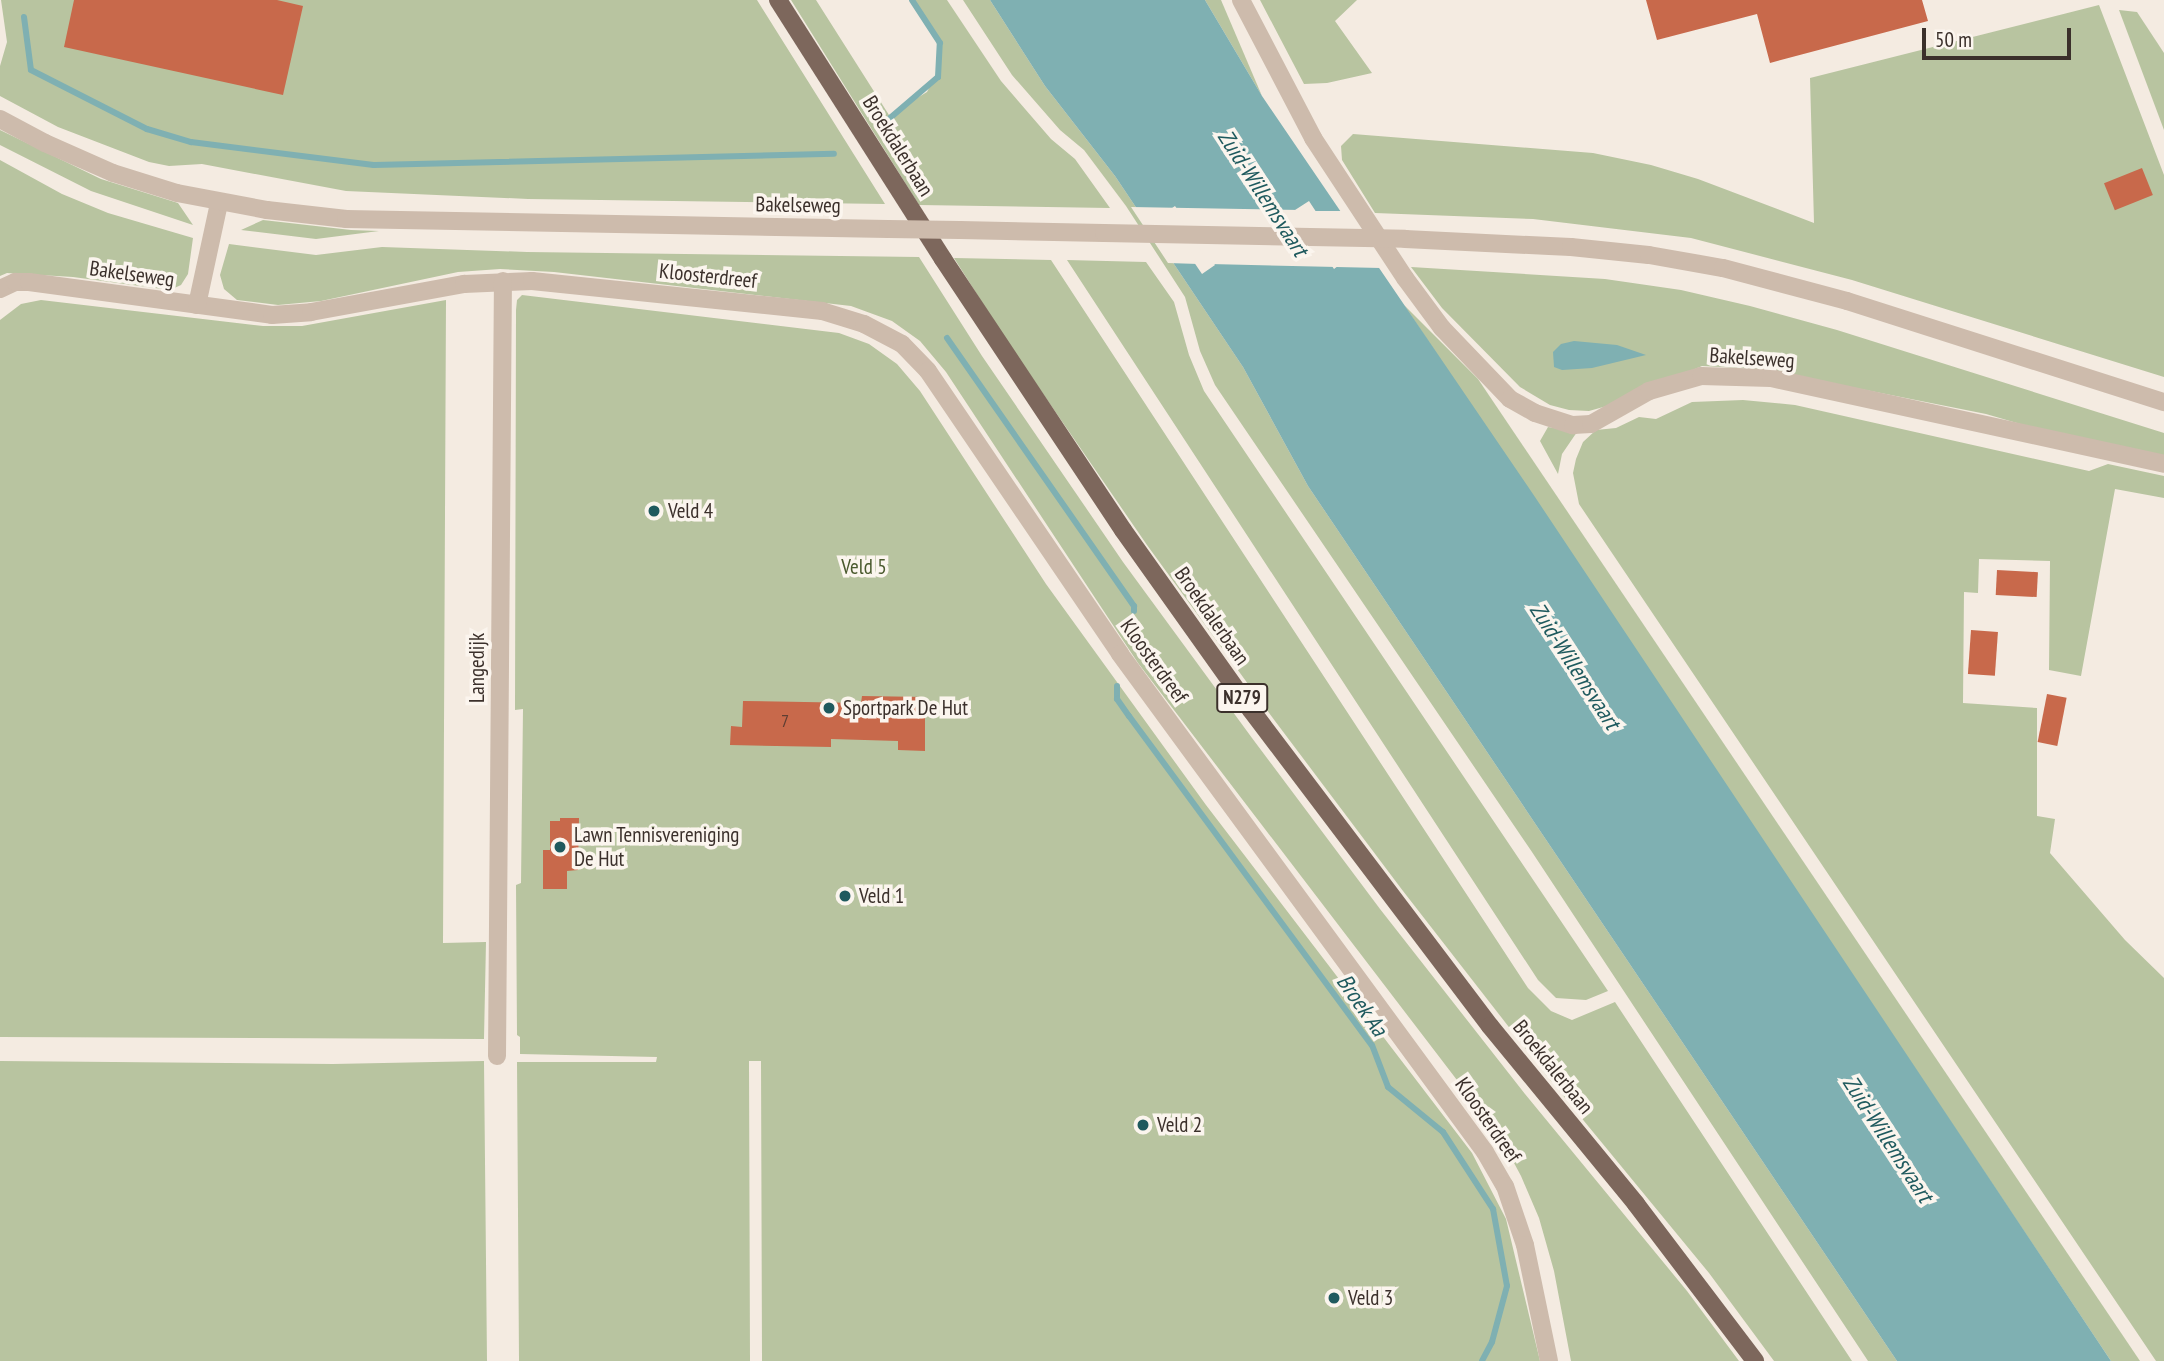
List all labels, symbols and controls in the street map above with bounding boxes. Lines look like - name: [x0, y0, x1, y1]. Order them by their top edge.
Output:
- scale bar: [1926, 14, 2075, 58]
- text: 50 m: [1935, 26, 1972, 53]
- street label: Broekdalerbaan: [857, 91, 939, 201]
- water label: Zuid-Willemsvaart: [1212, 125, 1314, 261]
- street label: Bakelseweg: [755, 192, 841, 218]
- street label: Bakelseweg: [88, 256, 176, 292]
- street label: Kloosterdreef: [658, 258, 758, 294]
- street label: Bakelseweg: [1709, 342, 1795, 374]
- place label: Veld 4: [668, 498, 713, 524]
- marker: Veld 4: [646, 503, 662, 519]
- park label: Veld 5: [841, 554, 887, 580]
- street label: Broekdalerbaan: [1169, 562, 1255, 670]
- water label: Zuid-Willemsvaart: [1524, 598, 1626, 734]
- street label: Kloosterdreef: [1115, 614, 1193, 708]
- street label: Langedijk: [464, 633, 490, 703]
- road number: N279: [1216, 682, 1268, 713]
- place label: Sportpark De Hut: [843, 695, 968, 721]
- marker: Sportpark De Hut: [821, 700, 837, 716]
- house number: 7: [781, 710, 789, 732]
- place label: Lawn Tennisvereniging De Hut: [574, 822, 740, 872]
- marker: Lawn Tennisvereniging De Hut: [552, 839, 568, 855]
- place label: Veld 1: [859, 883, 904, 909]
- marker: Veld 1: [837, 888, 853, 904]
- water label: Broek Aa: [1330, 968, 1394, 1042]
- street label: Broekdalerbaan: [1507, 1015, 1599, 1119]
- water label: Zuid-Willemsvaart: [1837, 1071, 1939, 1207]
- street label: Kloosterdreef: [1450, 1073, 1526, 1167]
- place label: Veld 2: [1157, 1112, 1202, 1138]
- marker: Veld 2: [1135, 1117, 1151, 1133]
- place label: Veld 3: [1348, 1285, 1393, 1311]
- marker: Veld 3: [1326, 1290, 1342, 1306]

